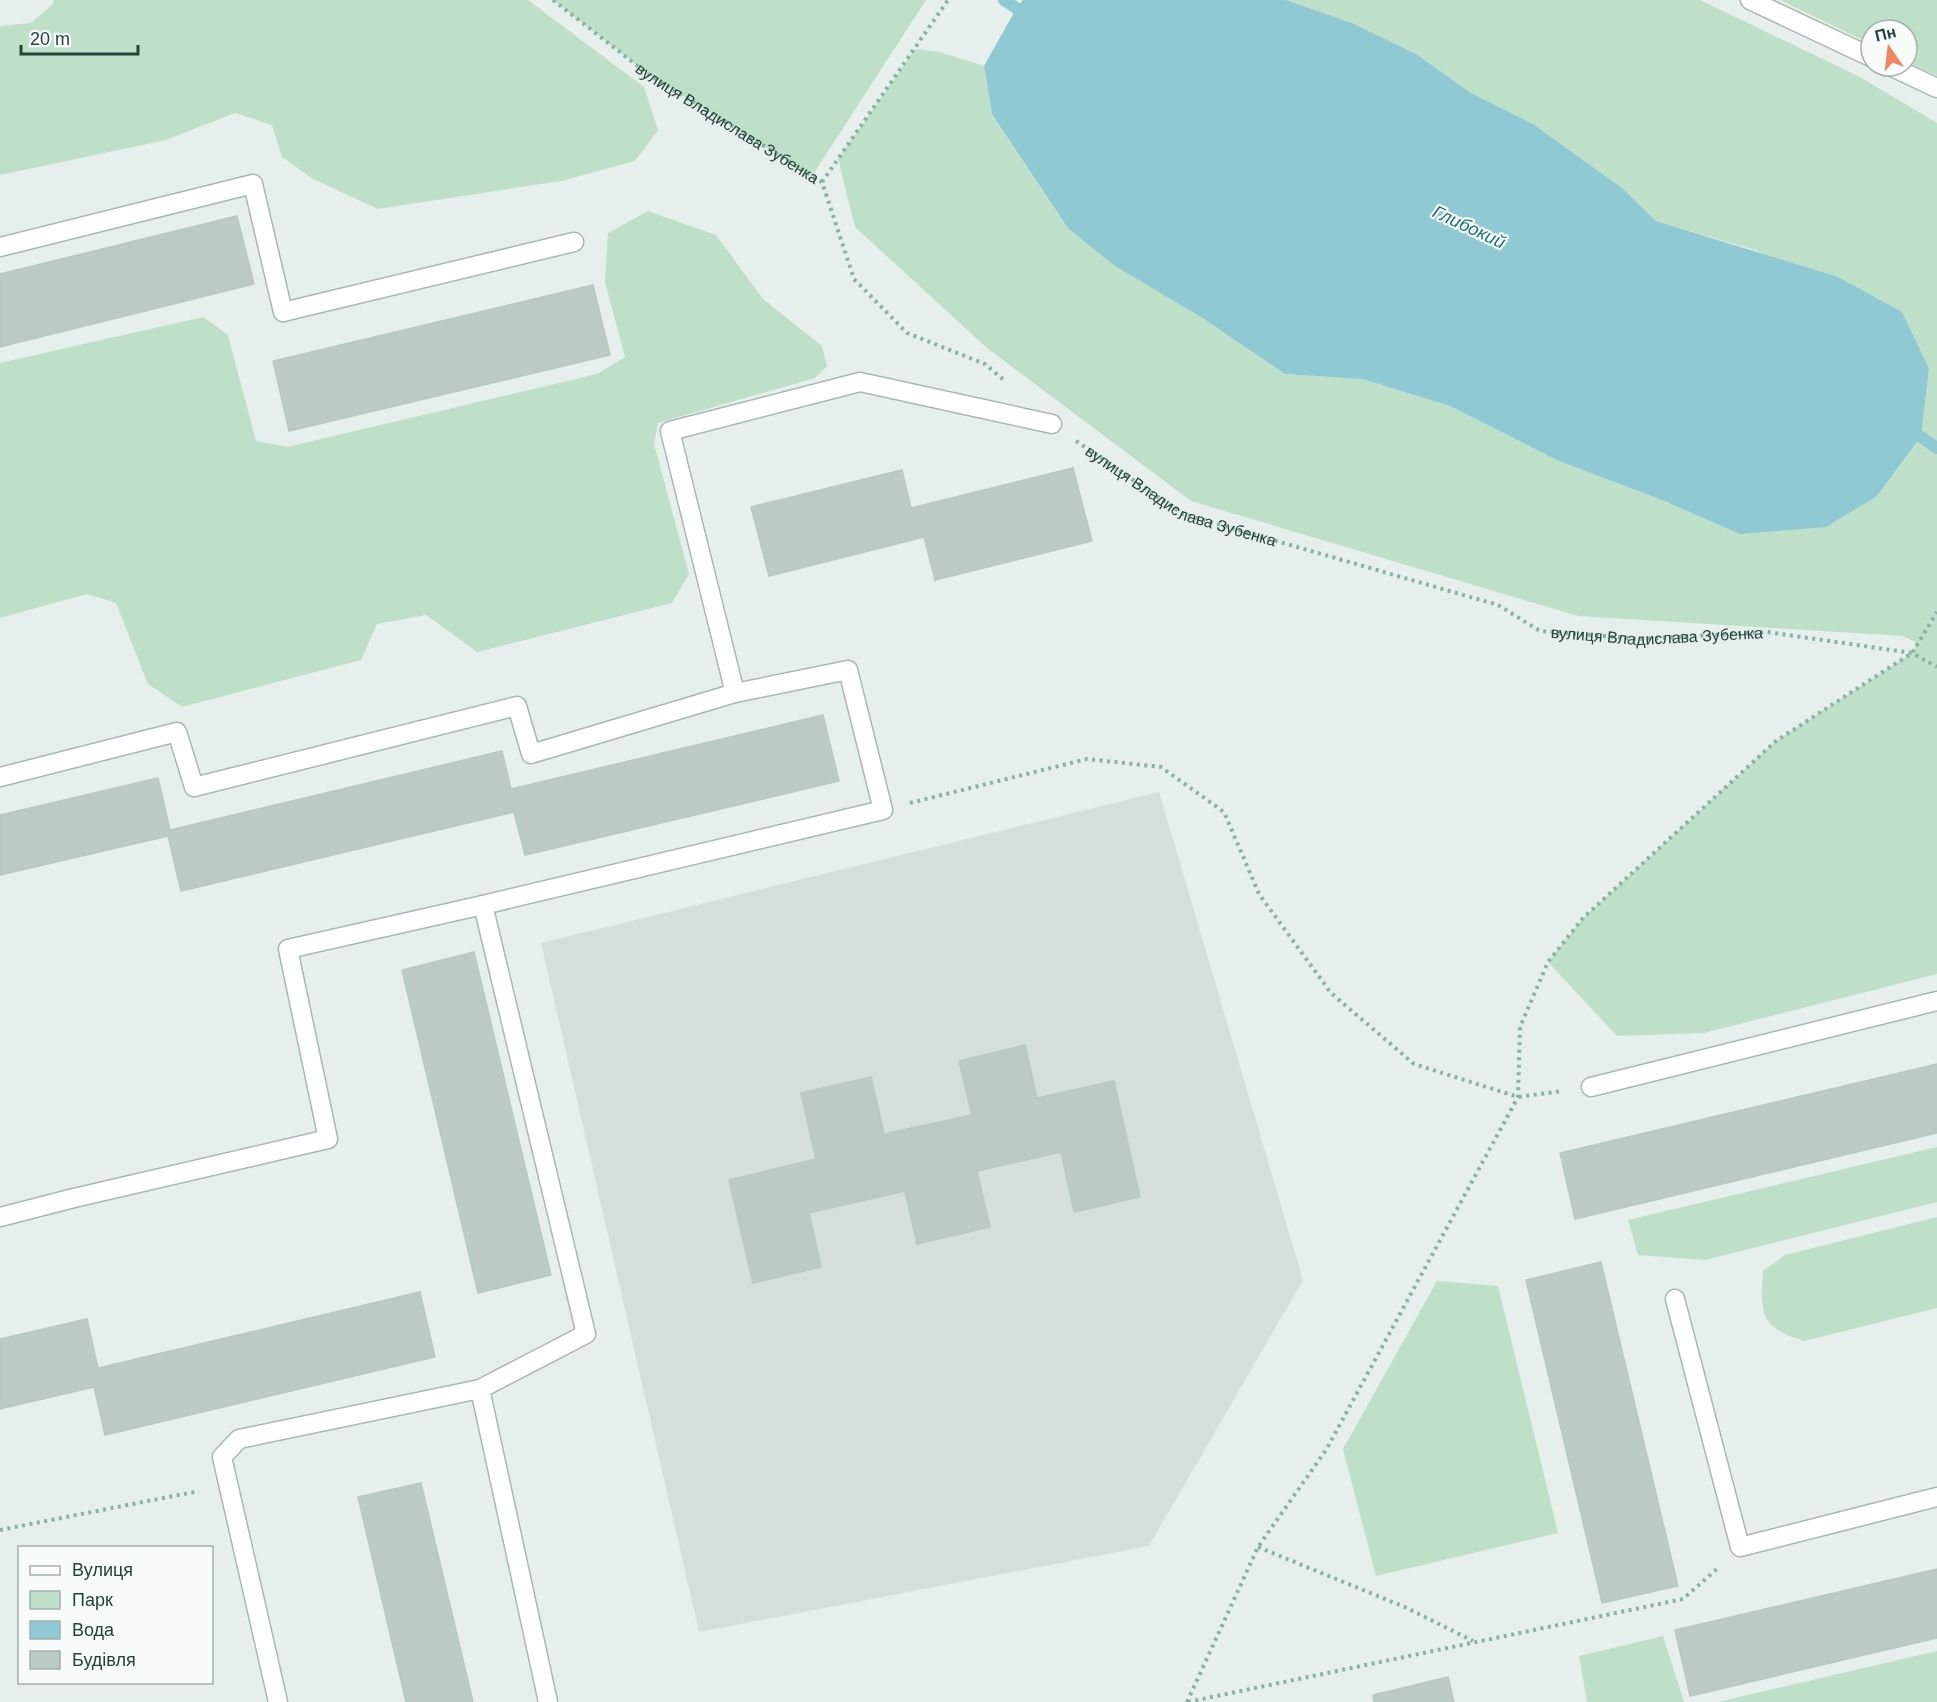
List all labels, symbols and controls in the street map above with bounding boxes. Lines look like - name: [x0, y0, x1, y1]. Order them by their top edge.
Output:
- scale bar: [21, 18, 138, 56]
- north arrow: [1859, 18, 1919, 78]
- text: Пн: [1873, 23, 1898, 45]
- text: 20 m: [30, 29, 70, 49]
- street label: вулиця Владислава Зубенка: [633, 60, 822, 187]
- water label: Глибокий: [1430, 201, 1508, 253]
- street label: вулиця Владислава Зубенка: [1082, 442, 1278, 550]
- street label: вулиця Владислава Зубенка: [1550, 624, 1763, 648]
- legend: [18, 1546, 213, 1684]
- text: Вулиця: [72, 1560, 133, 1580]
- text: Парк: [72, 1590, 113, 1610]
- text: Вода: [72, 1620, 115, 1640]
- text: Будівля: [72, 1650, 136, 1670]

